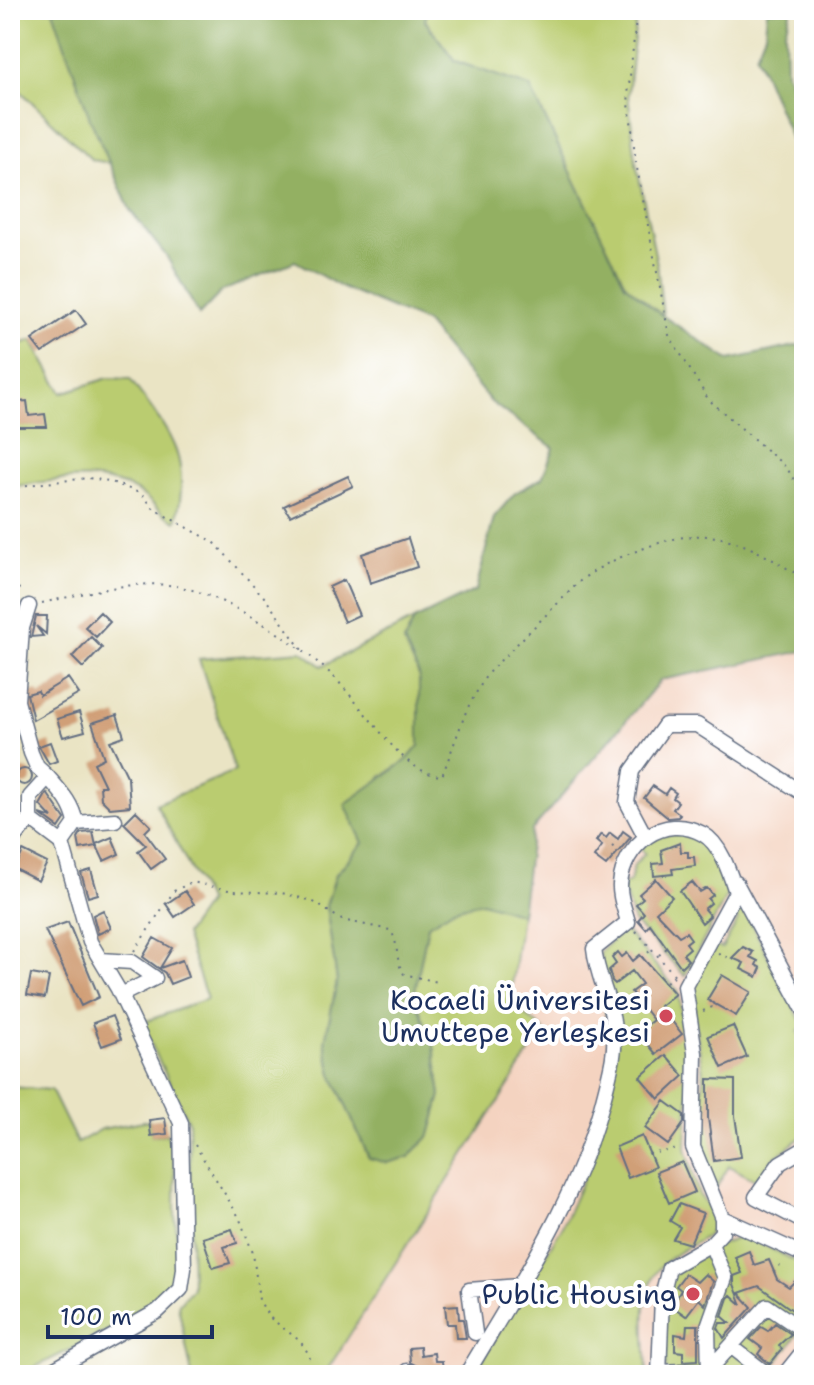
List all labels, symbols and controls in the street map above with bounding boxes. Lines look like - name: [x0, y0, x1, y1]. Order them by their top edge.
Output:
- place label: Kocaeli Üniversitesi Umuttepe Yerleşkesi: [381, 981, 650, 1051]
- marker: Kocaeli Üniversitesi Umuttepe Yerleşkesi: [657, 1007, 675, 1025]
- place label: Public Housing: [482, 1275, 677, 1313]
- marker: Public Housing: [684, 1285, 702, 1303]
- scale bar: [48, 1289, 212, 1339]
- text: 100 m: [60, 1301, 132, 1333]

